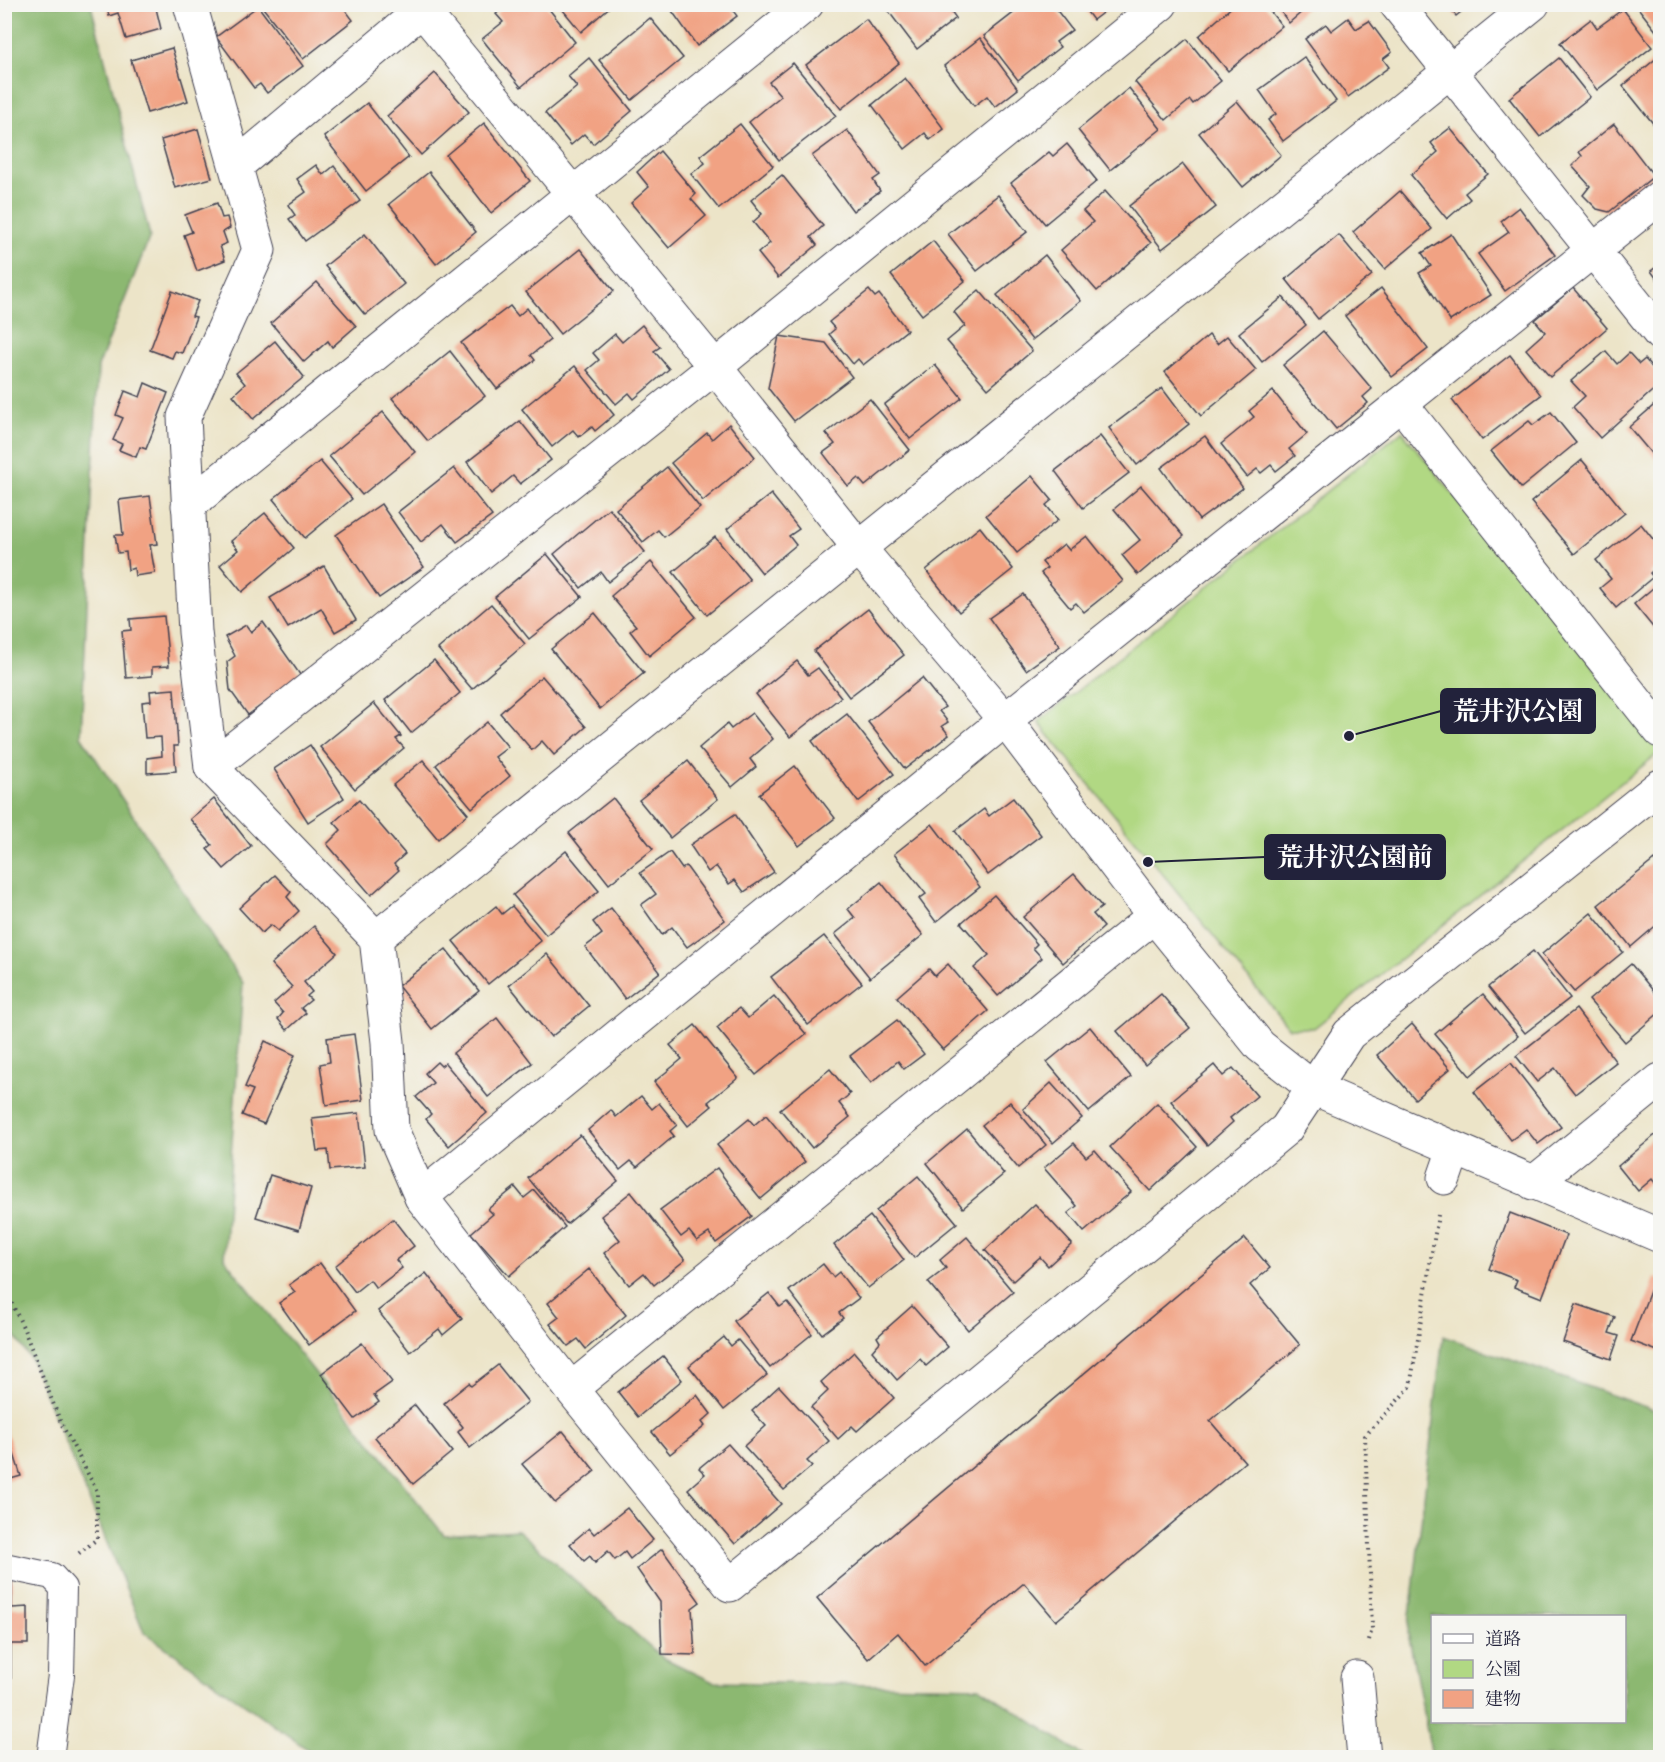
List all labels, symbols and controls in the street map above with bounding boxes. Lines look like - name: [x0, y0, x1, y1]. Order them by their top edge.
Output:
- callout: 荒井沢公園: [1441, 689, 1595, 733]
- text: 荒井沢公園: [1453, 696, 1583, 729]
- callout: 荒井沢公園前: [1265, 835, 1445, 879]
- text: 荒井沢公園前: [1277, 842, 1433, 875]
- legend: [1431, 1615, 1626, 1723]
- text: 道路: [1485, 1629, 1521, 1652]
- text: 公園: [1485, 1659, 1521, 1682]
- text: 建物: [1485, 1689, 1521, 1712]

